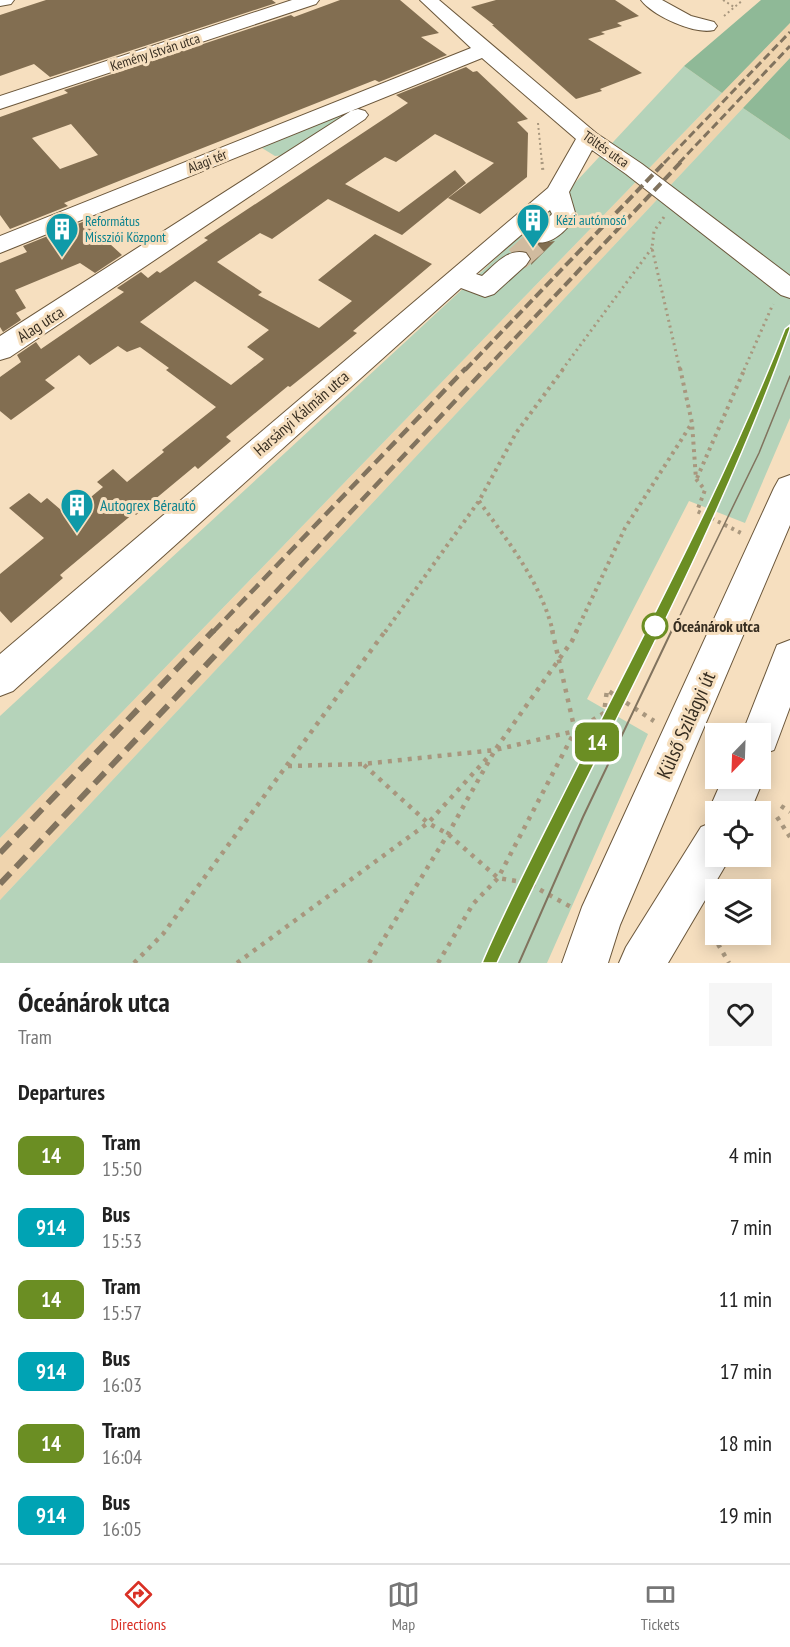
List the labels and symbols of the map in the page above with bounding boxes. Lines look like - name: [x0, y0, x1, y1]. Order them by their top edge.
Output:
- street label: Kemény István utca: [108, 29, 202, 75]
- street label: Töltés utca: [579, 127, 633, 171]
- street label: Alagi tér: [185, 145, 229, 177]
- building icon: Kézi autómosó: [515, 202, 551, 249]
- building icon: Református Missziói Központ: [44, 211, 80, 258]
- place label: Kézi autómosó: [556, 211, 626, 229]
- place label: Református Missziói Központ: [85, 212, 166, 246]
- street label: Alag utca: [13, 302, 67, 346]
- street label: Harsányi Kálmán utca: [249, 366, 353, 460]
- building icon: Autogrex Bérautó: [59, 487, 95, 534]
- place label: Autogrex Bérautó: [100, 495, 196, 515]
- marker: Óceánárok utca: [642, 613, 668, 639]
- place label: Óceánárok utca: [673, 616, 760, 636]
- street label: Külső Szilágyi út: [651, 667, 721, 783]
- line badge: 14: [570, 722, 624, 762]
- north arrow: [705, 723, 771, 789]

